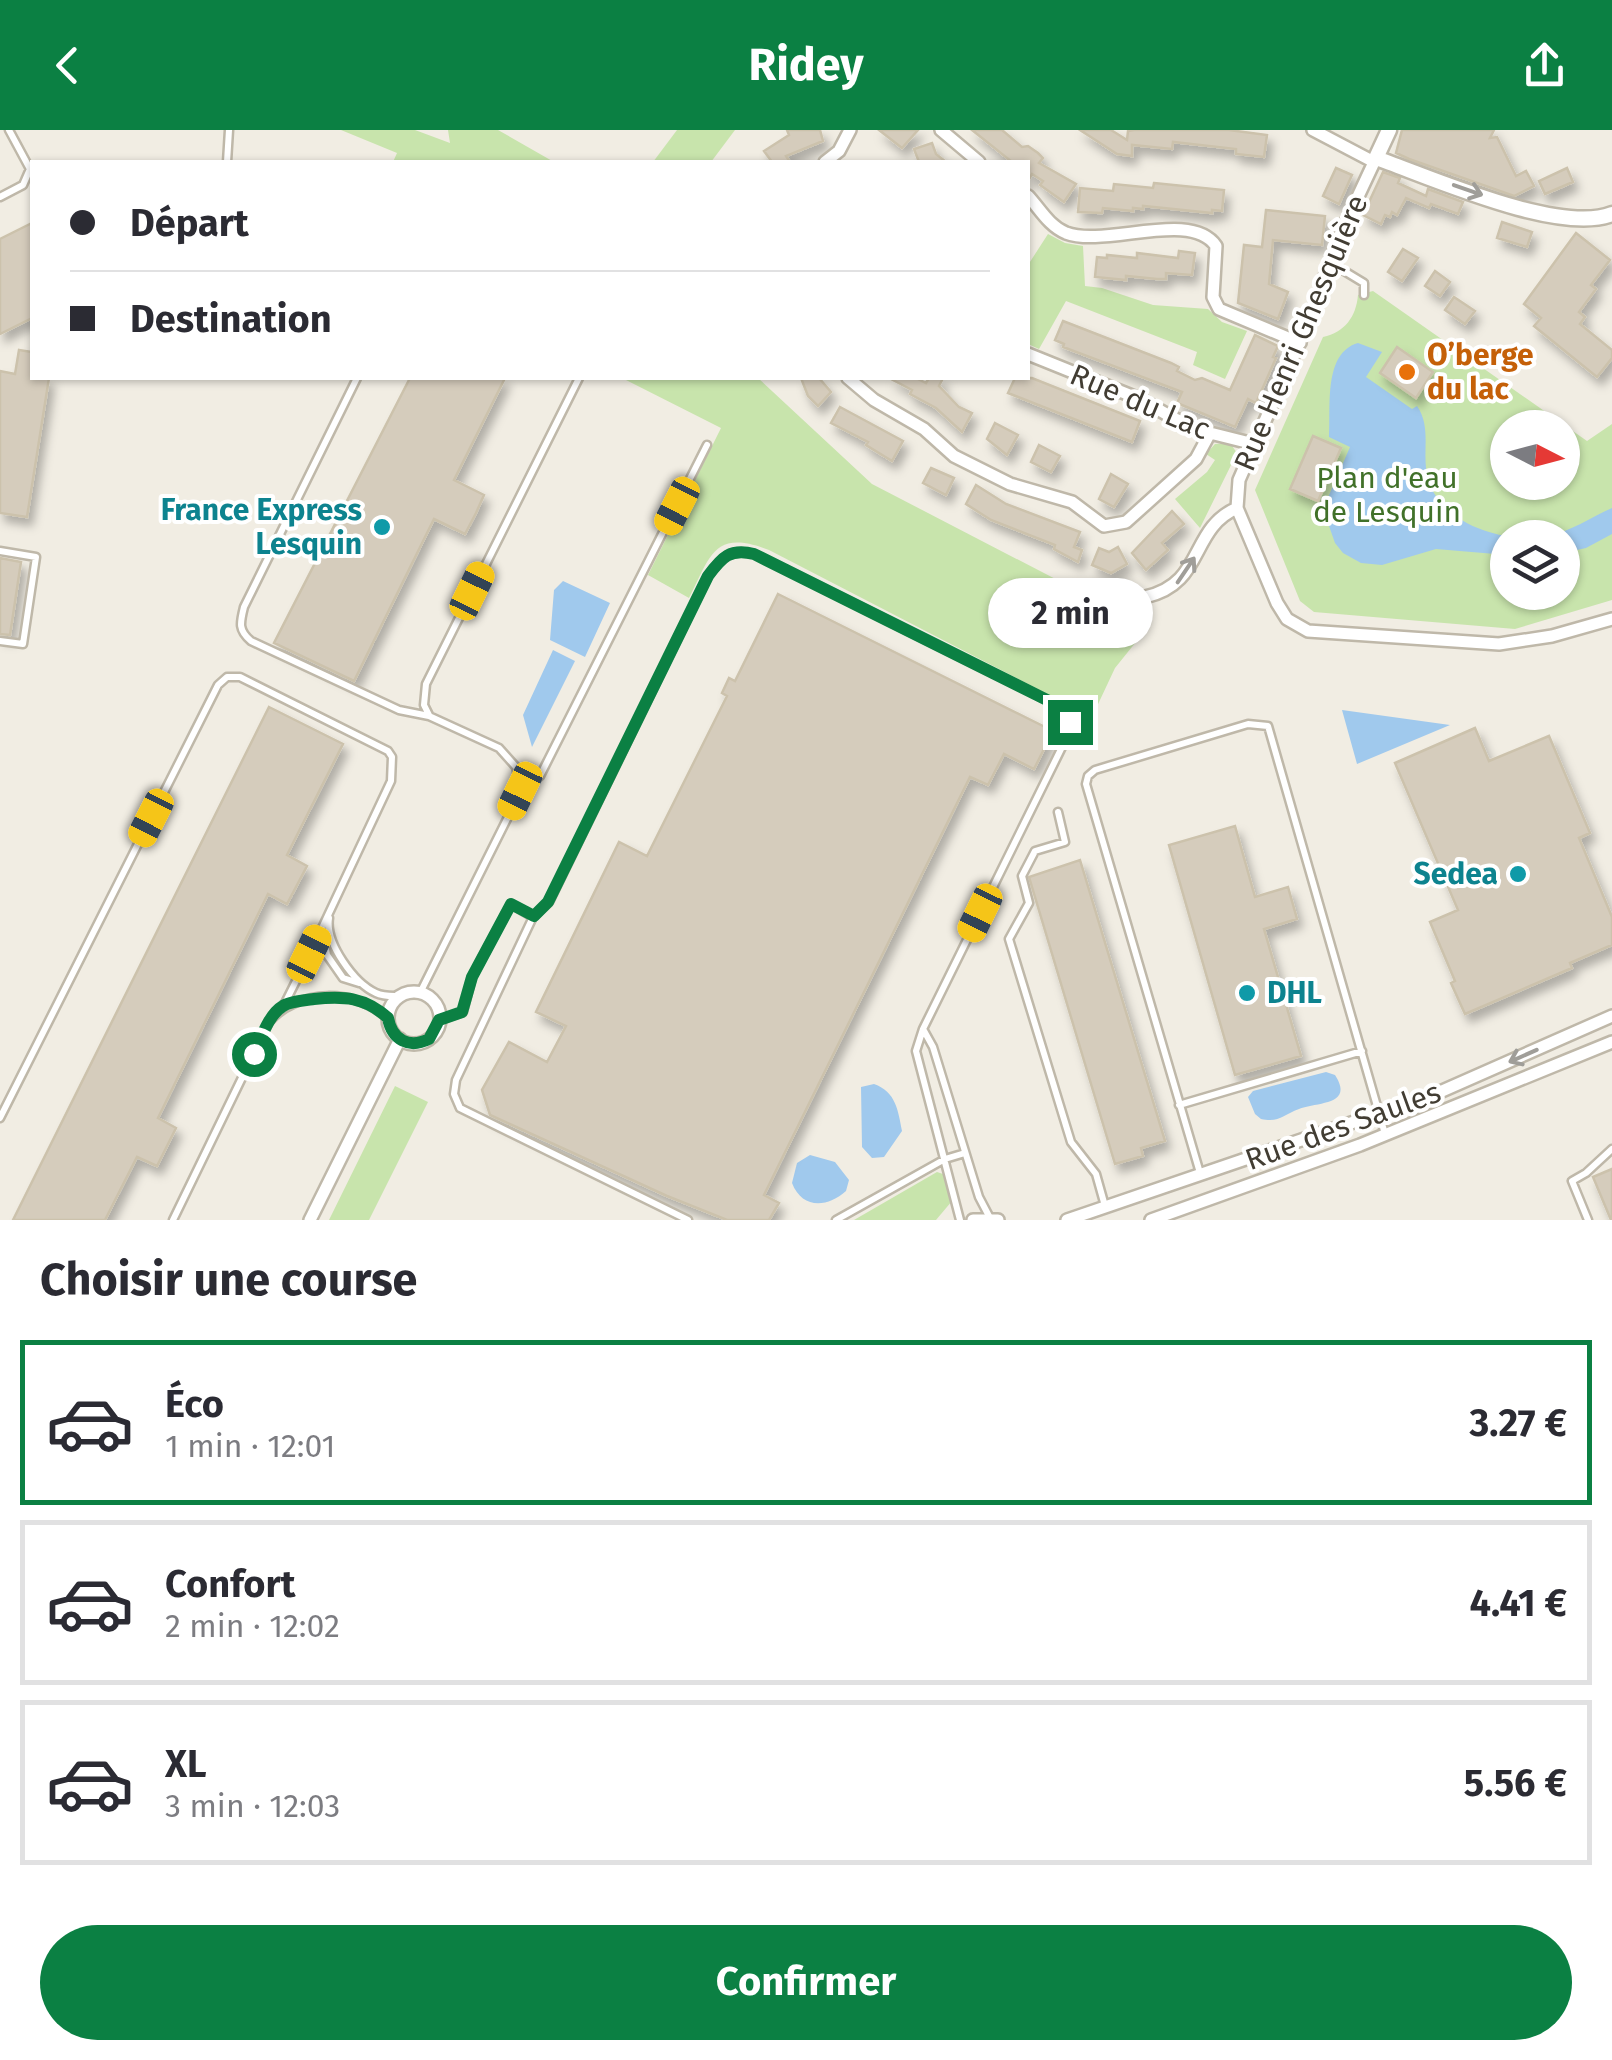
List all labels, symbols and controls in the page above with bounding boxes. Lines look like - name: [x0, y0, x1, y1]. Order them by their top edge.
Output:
- icon: back: [40, 38, 95, 93]
- text: Ridey: [748, 38, 864, 92]
- icon: share: [1517, 38, 1572, 93]
- one-way arrow: [1451, 182, 1483, 200]
- street label: Rue Henri Ghesquière: [1227, 190, 1375, 476]
- text: Départ: [130, 200, 249, 246]
- text: Destination: [130, 296, 332, 342]
- place label: O’berge du lac: [1427, 337, 1534, 407]
- street label: Rue du Lac: [1065, 356, 1215, 448]
- marker: O’berge du lac: [1396, 361, 1418, 383]
- north arrow: [1490, 410, 1580, 500]
- map controls: [1490, 410, 1580, 610]
- park label: Plan d'eau de Lesquin: [1313, 460, 1461, 530]
- car: [650, 472, 704, 540]
- place label: France Express Lesquin: [161, 492, 362, 562]
- marker: France Express Lesquin: [371, 516, 393, 538]
- button: layers: [1490, 520, 1580, 610]
- car: [445, 557, 499, 625]
- one-way arrow: [1175, 557, 1196, 585]
- callout: 2 min: [988, 577, 1152, 647]
- text: 2 min: [1031, 594, 1110, 632]
- route end: [1048, 700, 1093, 745]
- car: [493, 757, 547, 825]
- car: [124, 784, 178, 852]
- place label: Sedea: [1414, 856, 1498, 892]
- marker: Sedea: [1507, 863, 1529, 885]
- car: [953, 879, 1007, 947]
- car: [282, 920, 336, 988]
- place label: DHL: [1267, 975, 1322, 1011]
- marker: DHL: [1236, 982, 1258, 1004]
- route start: [232, 1032, 277, 1077]
- one-way arrow: [1508, 1048, 1539, 1066]
- street label: Rue des Saules: [1240, 1074, 1446, 1178]
- text: Choisir une course: [40, 1253, 417, 1307]
- icon: car: [45, 1378, 135, 1468]
- text: Éco: [165, 1381, 224, 1427]
- text: 3.27 €: [1470, 1400, 1567, 1446]
- text: 1 min · 12:01: [165, 1427, 335, 1465]
- icon: car: [45, 1558, 135, 1648]
- text: Confort: [165, 1561, 295, 1607]
- text: 4.41 €: [1469, 1580, 1567, 1626]
- text: 2 min · 12:02: [165, 1607, 340, 1645]
- icon: car: [45, 1738, 135, 1828]
- text: XL: [165, 1741, 207, 1787]
- text: 5.56 €: [1464, 1760, 1567, 1806]
- text: 3 min · 12:03: [165, 1787, 340, 1825]
- button: Confirmer: [40, 1925, 1572, 2040]

